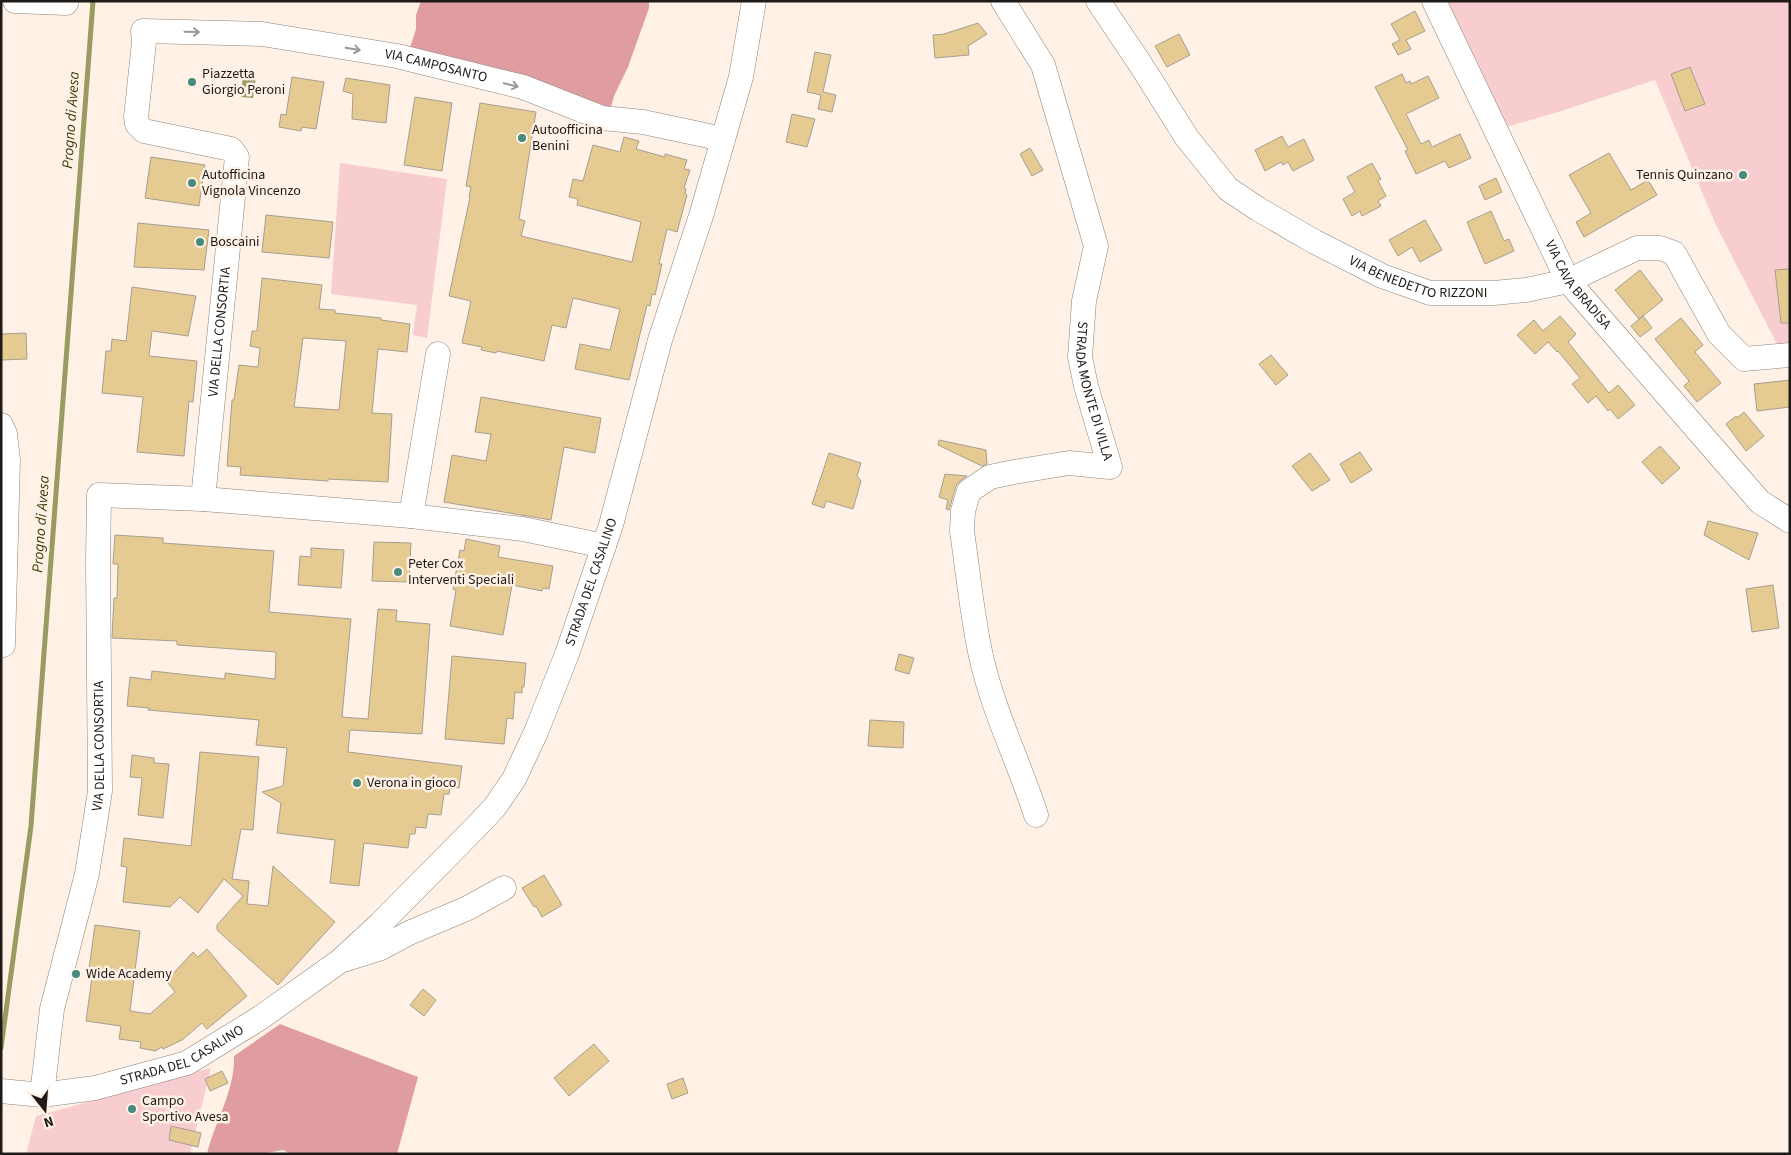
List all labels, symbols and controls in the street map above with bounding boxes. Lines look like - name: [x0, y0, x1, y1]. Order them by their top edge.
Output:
- one-way arrow: [184, 27, 200, 37]
- street label: VIA CAMPOSANTO: [383, 44, 489, 88]
- one-way arrow: [345, 45, 361, 55]
- place label: Piazzetta Giorgio Peroni: [202, 64, 285, 100]
- water label: Progno di Avesa: [57, 71, 85, 169]
- marker: Piazzetta Giorgio Peroni: [186, 76, 198, 88]
- one-way arrow: [503, 80, 519, 90]
- place label: Autoofficina Benini: [532, 120, 603, 156]
- marker: Autoofficina Benini: [516, 132, 528, 144]
- place label: Autofficina Vignola Vincenzo: [202, 165, 301, 201]
- place label: Tennis Quinzano: [1636, 165, 1733, 185]
- marker: Tennis Quinzano: [1737, 169, 1749, 181]
- marker: Autofficina Vignola Vincenzo: [186, 177, 198, 189]
- place label: Boscaini: [210, 232, 260, 252]
- marker: Boscaini: [194, 236, 206, 248]
- street label: VIA CAVA BRADISA: [1540, 237, 1616, 334]
- street label: VIA BENEDETTO RIZZONI: [1345, 251, 1487, 303]
- street label: VIA DELLA CONSORTIA: [203, 265, 236, 398]
- street label: STRADA MONTE DI VILLA: [1070, 321, 1118, 463]
- water label: Progno di Avesa: [27, 475, 55, 573]
- street label: STRADA DEL CASALINO: [560, 516, 622, 649]
- place label: Peter Cox Interventi Speciali: [408, 554, 514, 590]
- marker: Peter Cox Interventi Speciali: [392, 566, 404, 578]
- street label: VIA DELLA CONSORTIA: [87, 680, 110, 813]
- place label: Verona in gioco: [367, 773, 456, 793]
- marker: Verona in gioco: [351, 777, 363, 789]
- place label: Wide Academy: [86, 964, 172, 984]
- marker: Wide Academy: [70, 968, 82, 980]
- street label: STRADA DEL CASALINO: [118, 1020, 248, 1091]
- north arrow: [20, 1085, 70, 1135]
- place label: Campo Sportivo Avesa: [142, 1091, 229, 1127]
- marker: Campo Sportivo Avesa: [126, 1103, 138, 1115]
- text: N: [41, 1111, 56, 1132]

